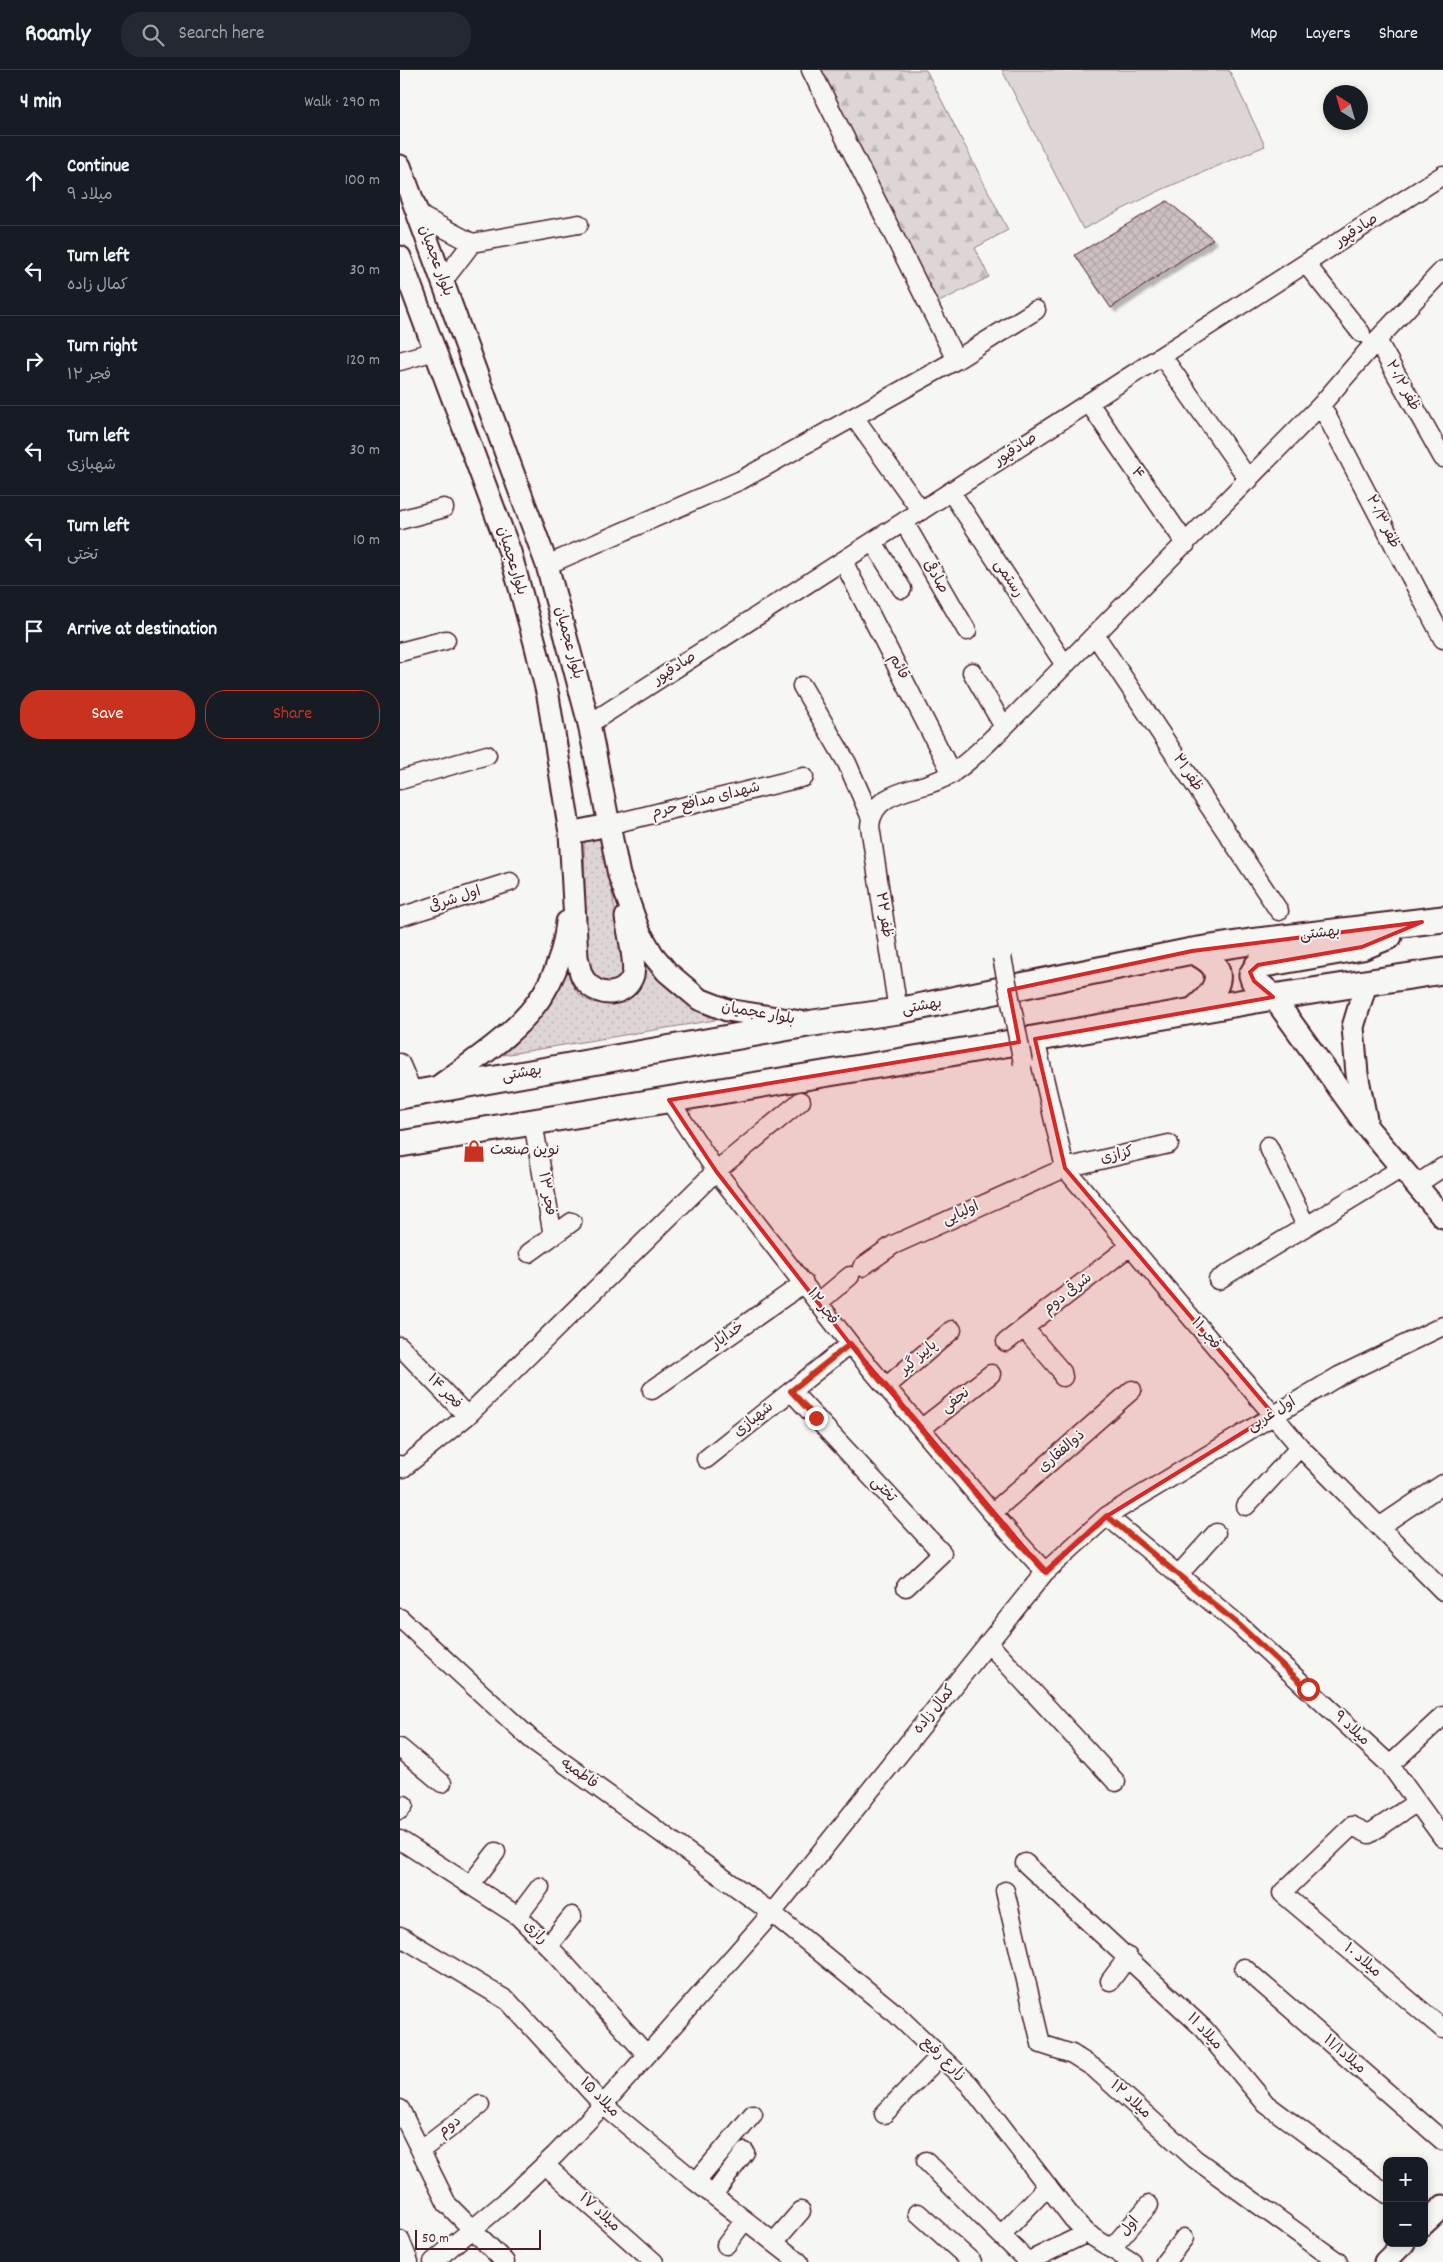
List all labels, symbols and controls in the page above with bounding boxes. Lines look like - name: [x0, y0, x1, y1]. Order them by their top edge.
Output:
- search box: [121, 12, 471, 57]
- text: Roamly: [25, 18, 91, 52]
- icon: search: [139, 21, 167, 49]
- text: Search here: [179, 21, 264, 48]
- text: Map: [1250, 22, 1277, 47]
- text: Layers: [1305, 22, 1351, 47]
- text: Share: [1379, 22, 1418, 47]
- north arrow: [1323, 85, 1368, 130]
- text: 4 min: [20, 88, 62, 118]
- text: Walk · 290 m: [304, 91, 380, 114]
- text: Continue: [67, 154, 129, 181]
- icon: ahead: [20, 167, 48, 195]
- text: 100 m: [344, 169, 380, 192]
- text: میلاد ۹: [67, 184, 113, 207]
- street label: صادقپور: [1330, 209, 1383, 254]
- street label: بلوار عجمیان: [412, 222, 458, 300]
- text: Turn left: [67, 244, 130, 271]
- icon: left: [20, 257, 48, 285]
- text: 30 m: [350, 259, 380, 282]
- text: کمال زاده: [67, 274, 128, 297]
- text: Turn right: [67, 334, 138, 361]
- icon: right: [20, 347, 48, 375]
- text: 120 m: [346, 349, 380, 372]
- street label: ظفر ۲۰/۲: [1379, 357, 1425, 415]
- text: فجر ۱۲: [67, 364, 111, 387]
- text: Turn left: [67, 424, 130, 451]
- street label: صادقپور: [989, 428, 1042, 473]
- icon: left: [20, 437, 48, 465]
- text: 30 m: [350, 439, 380, 462]
- text: شهبازی: [67, 454, 116, 477]
- street label: ۴: [1125, 463, 1149, 485]
- street label: ظفر ۲۰/۳: [1359, 491, 1405, 553]
- text: Turn left: [67, 514, 130, 541]
- street label: بلوارعجمیان: [490, 524, 532, 598]
- icon: left: [20, 527, 48, 555]
- text: 10 m: [353, 529, 380, 552]
- text: تختی: [67, 544, 98, 567]
- street label: صادقی: [917, 555, 955, 598]
- street label: رستمی: [987, 556, 1029, 602]
- street label: بلوار عجمیان: [548, 604, 588, 682]
- icon: arrive: [20, 617, 48, 645]
- text: Arrive at destination: [67, 617, 217, 644]
- street label: صادقپور: [648, 647, 701, 692]
- street label: قائم: [882, 650, 914, 684]
- button: Save: [20, 690, 195, 739]
- button: Share: [205, 690, 380, 739]
- street label: ظفر ۲۱: [1166, 750, 1208, 796]
- street label: شهدای مدافع حرم: [649, 777, 763, 825]
- street label: اول شرقی: [425, 879, 484, 919]
- street label: ظفر ۲۲: [869, 891, 897, 939]
- street label: بهشتی: [1299, 921, 1341, 947]
- street label: بهشتی: [900, 993, 944, 1021]
- street label: بلوار عجمیان: [720, 997, 796, 1031]
- street label: بهشتی: [500, 1060, 544, 1088]
- shop icon: نوین صنعت: [461, 1138, 487, 1164]
- place label: نوین صنعت: [490, 1140, 559, 1162]
- street label: کزازی: [1098, 1142, 1136, 1170]
- street label: فجر ۱۳: [531, 1171, 561, 1217]
- street label: اولیایی: [939, 1196, 983, 1232]
- street label: شرقی دوم: [1037, 1266, 1097, 1320]
- street label: فجر ۱۲: [801, 1284, 843, 1330]
- street label: فجر ۱۱: [1185, 1313, 1225, 1355]
- street label: خدایار: [706, 1317, 749, 1356]
- street label: پاییز گیر: [894, 1335, 943, 1382]
- street label: فجر ۱۴: [421, 1369, 467, 1415]
- street label: نجفی: [937, 1383, 975, 1419]
- street label: اول غربی: [1243, 1392, 1301, 1438]
- street label: شهبازی: [729, 1397, 779, 1443]
- route end: [805, 1407, 828, 1430]
- street label: ذوالفقاری: [1034, 1425, 1090, 1479]
- street label: تختی: [865, 1472, 901, 1509]
- route start: [1297, 1678, 1320, 1701]
- street label: کمال زاده: [908, 1681, 962, 1739]
- street label: میلاد ۹: [1328, 1706, 1374, 1752]
- street label: فاطمیه: [556, 1753, 602, 1795]
- street label: رازی: [518, 1916, 552, 1950]
- street label: میلاد ۱۰: [1338, 1939, 1386, 1983]
- street label: میلاد ۱۱: [1181, 2008, 1227, 2056]
- street label: میلاد۱۱/۱: [1318, 2030, 1370, 2080]
- street label: زارع رفیع: [916, 2032, 970, 2086]
- street label: میلاد ۱۵: [574, 2073, 624, 2123]
- street label: میلاد ۱۲: [1104, 2075, 1156, 2125]
- street label: دوم: [434, 2111, 466, 2143]
- map controls: [1383, 2157, 1428, 2247]
- button: +: [1383, 2157, 1428, 2202]
- street label: میلاد ۱۷: [573, 2188, 625, 2238]
- button: −: [1383, 2202, 1428, 2247]
- street label: اول: [1115, 2212, 1145, 2242]
- scale bar: [415, 2227, 541, 2250]
- text: 50 m: [422, 2229, 449, 2249]

